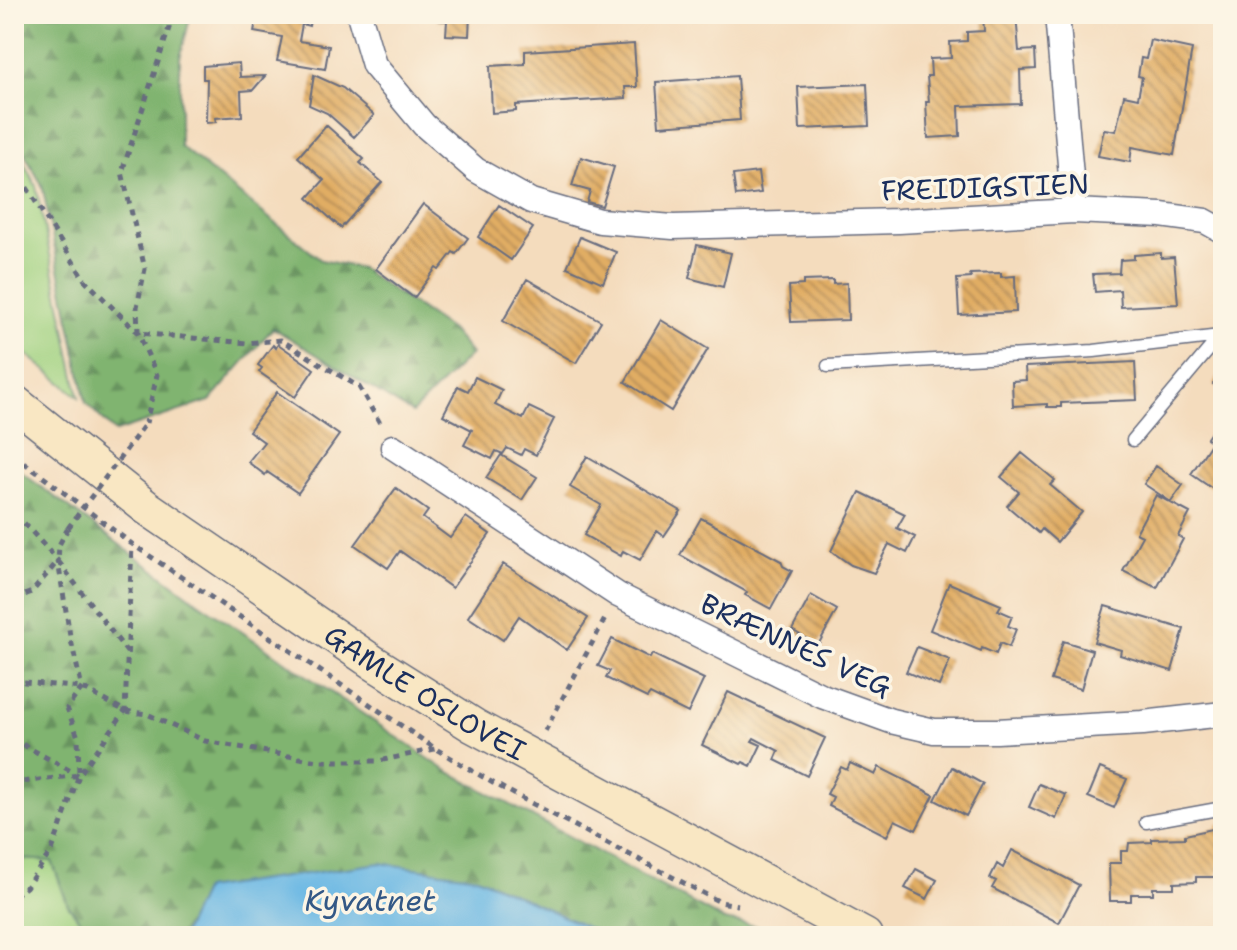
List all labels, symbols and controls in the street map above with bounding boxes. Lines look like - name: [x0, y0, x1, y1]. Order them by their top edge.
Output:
- street label: FREIDIGSTIEN: [880, 164, 1090, 210]
- street label: BRÆNNES VEG: [694, 584, 898, 706]
- street label: GAMLE OSLOVEI: [317, 616, 532, 769]
- water label: Kyvatnet: [305, 880, 436, 921]

